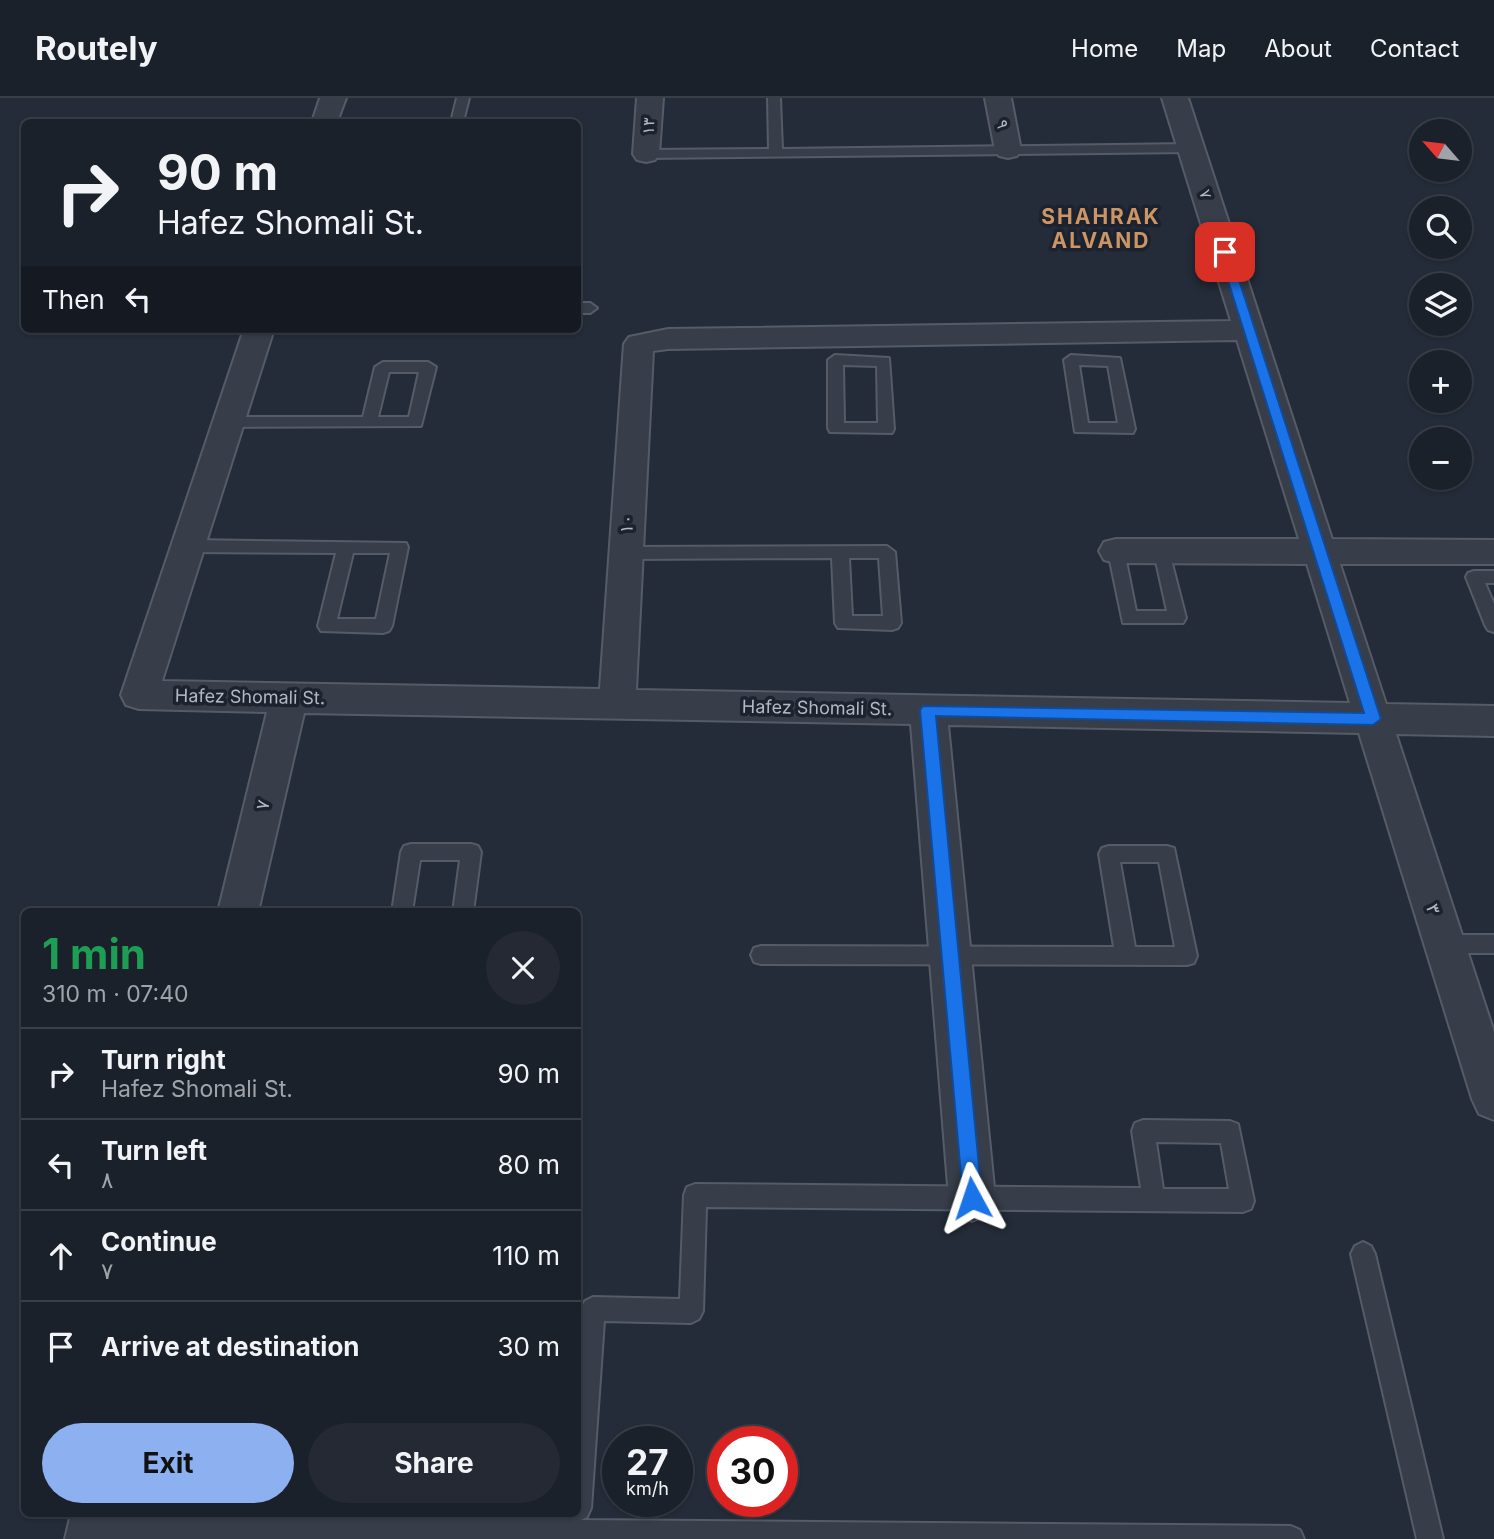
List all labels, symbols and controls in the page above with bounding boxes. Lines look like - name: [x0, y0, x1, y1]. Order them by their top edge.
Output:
- text: Routely: [35, 28, 158, 68]
- text: Home: [1071, 34, 1138, 63]
- text: Map: [1176, 34, 1226, 63]
- text: About: [1264, 34, 1332, 63]
- text: Contact: [1370, 34, 1459, 63]
- street label: ۱۳: [637, 116, 659, 135]
- street label: ۹: [992, 118, 1014, 130]
- north arrow: [1409, 119, 1472, 182]
- map controls: [1409, 119, 1472, 490]
- text: 90 m: [157, 143, 278, 202]
- icon: right: [42, 147, 133, 238]
- street label: ۷: [1195, 187, 1217, 202]
- button: search: [1409, 196, 1472, 259]
- text: Hafez Shomali St.: [157, 203, 424, 242]
- district label: SHAHRAK ALVAND: [1041, 204, 1161, 253]
- pin: [1195, 222, 1255, 282]
- icon: arrive: [1206, 233, 1244, 271]
- button: layers: [1409, 273, 1472, 336]
- icon: left: [119, 280, 157, 318]
- text: Then: [42, 284, 105, 315]
- button: +: [1409, 350, 1472, 413]
- button: −: [1409, 427, 1472, 490]
- street label: ۱۰: [615, 514, 638, 534]
- street label: Hafez Shomali St.: [175, 685, 325, 708]
- street label: Hafez Shomali St.: [742, 696, 892, 719]
- street label: ۷: [251, 797, 274, 812]
- street label: ۳: [1422, 901, 1445, 917]
- text: 1 min: [42, 928, 146, 979]
- button: close: [486, 931, 560, 1005]
- text: 310 m · 07:40: [42, 980, 189, 1008]
- text: Turn right: [101, 1044, 226, 1075]
- icon: right: [42, 1055, 80, 1093]
- text: 90 m: [497, 1058, 560, 1089]
- text: Hafez Shomali St.: [101, 1075, 293, 1103]
- text: Turn left: [101, 1135, 207, 1166]
- icon: left: [42, 1146, 80, 1184]
- text: 80 m: [497, 1149, 560, 1180]
- position arrow: [935, 1161, 1009, 1235]
- text: ۸: [101, 1166, 113, 1194]
- text: Continue: [101, 1226, 217, 1257]
- icon: ahead: [42, 1237, 80, 1275]
- text: 110 m: [492, 1240, 560, 1271]
- text: ۷: [101, 1257, 113, 1285]
- icon: arrive: [42, 1328, 80, 1366]
- text: Arrive at destination: [101, 1331, 360, 1362]
- text: 30 m: [497, 1331, 560, 1362]
- button: Exit: [42, 1423, 294, 1503]
- button: Share: [308, 1423, 560, 1503]
- speed limit sign: 30: [707, 1426, 798, 1517]
- text: 27: [626, 1441, 669, 1483]
- text: km/h: [626, 1478, 669, 1499]

